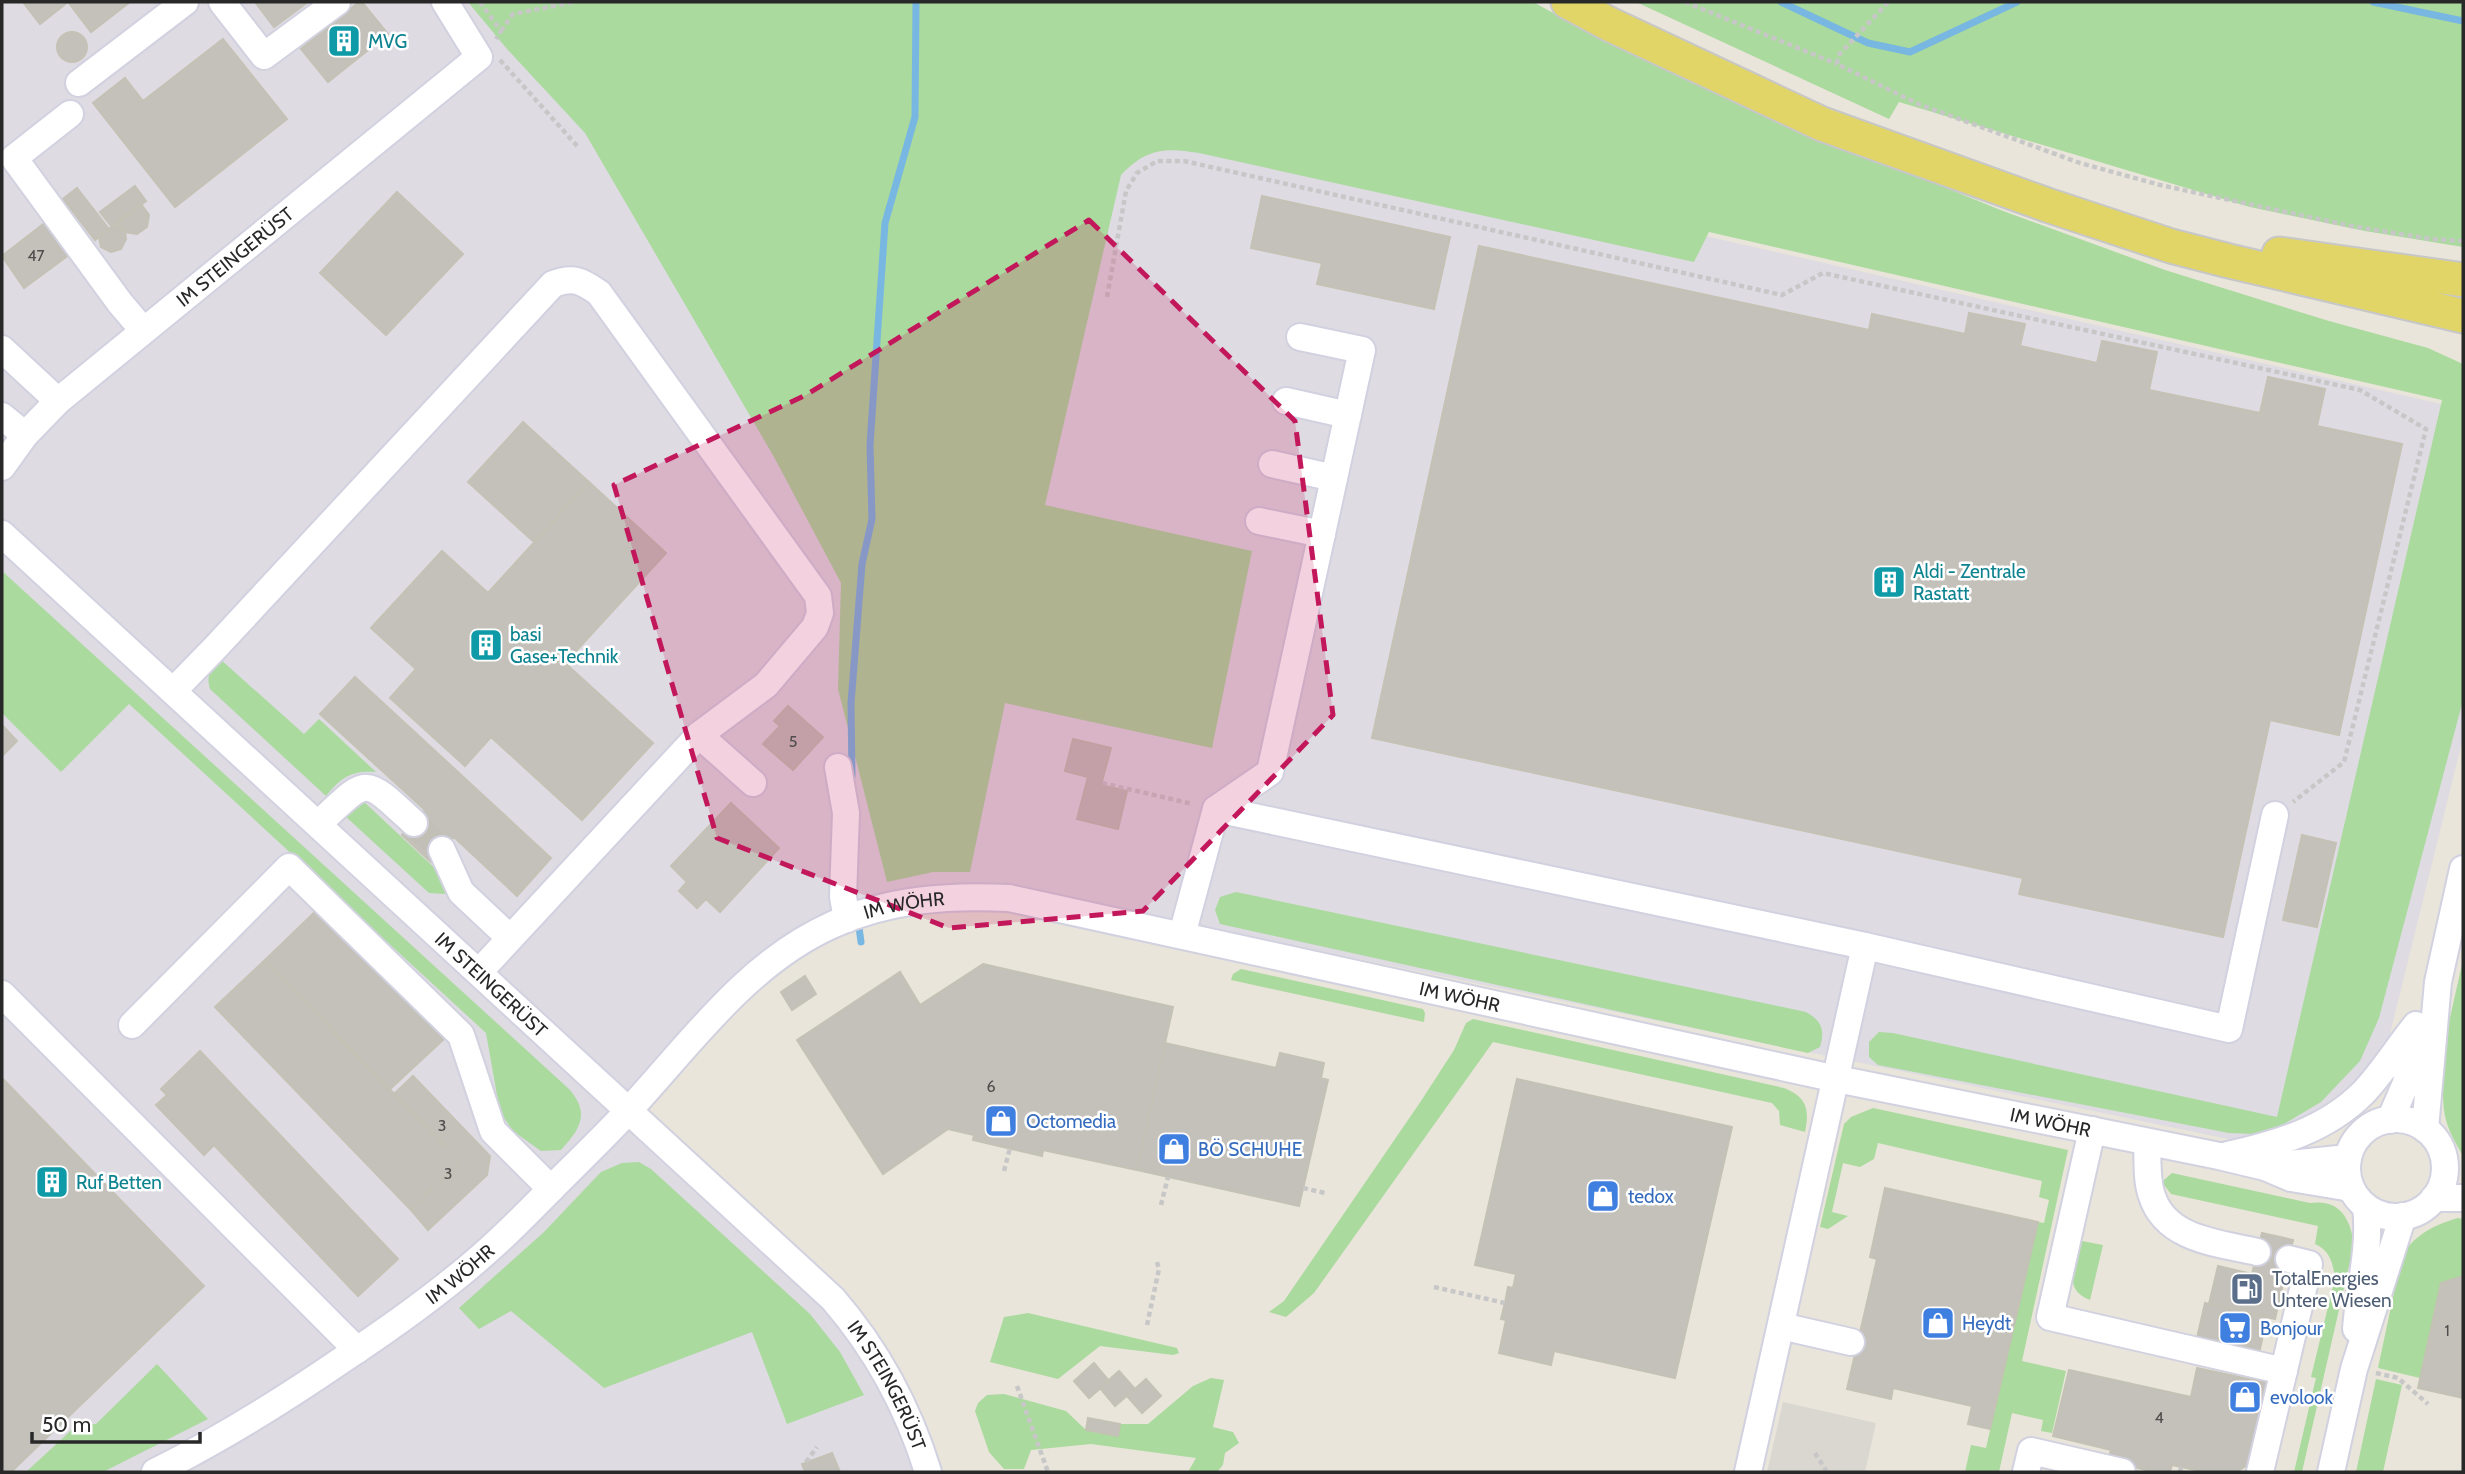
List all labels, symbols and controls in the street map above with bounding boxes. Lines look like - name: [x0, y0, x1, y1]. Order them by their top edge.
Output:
- building icon: MVG: [325, 22, 363, 60]
- place label: MVG: [368, 30, 407, 53]
- street label: IM STEINGERÜST: [172, 202, 298, 311]
- house number: 47: [27, 246, 45, 265]
- place label: Aldi - Zentrale Rastatt: [1913, 560, 2026, 605]
- building icon: Aldi - Zentrale Rastatt: [1870, 563, 1908, 601]
- place label: basi Gase+Technik: [510, 623, 619, 668]
- building icon: basi Gase+Technik: [467, 626, 505, 664]
- house number: 5: [789, 732, 797, 751]
- street label: IM WÖHR: [861, 887, 946, 924]
- street label: IM STEINGERÜST: [430, 927, 552, 1042]
- street label: IM WÖHR: [1417, 977, 1503, 1017]
- house number: 6: [986, 1077, 996, 1096]
- shop icon: Octomedia: [982, 1102, 1020, 1140]
- street label: IM WÖHR: [2008, 1103, 2093, 1142]
- place label: Octomedia: [1026, 1110, 1116, 1133]
- house number: 3: [438, 1116, 446, 1135]
- shop icon: BÖ SCHUHE: [1155, 1130, 1193, 1168]
- place label: BÖ SCHUHE: [1198, 1138, 1302, 1161]
- building icon: Ruf Betten: [33, 1163, 71, 1201]
- house number: 3: [444, 1164, 452, 1183]
- place label: Ruf Betten: [76, 1171, 162, 1194]
- shop icon: tedox: [1584, 1177, 1622, 1215]
- place label: tedox: [1628, 1185, 1674, 1208]
- street label: IM WÖHR: [421, 1239, 499, 1309]
- place label: TotalEnergies Untere Wiesen: [2272, 1267, 2392, 1312]
- fuel station icon: TotalEnergies Untere Wiesen: [2228, 1270, 2266, 1308]
- shop icon: Heydt: [1919, 1304, 1957, 1342]
- supermarket icon: Bonjour: [2216, 1309, 2254, 1347]
- place label: Heydt: [1962, 1312, 2012, 1335]
- street label: IM STEINGERÜST: [843, 1316, 931, 1453]
- place label: Bonjour: [2260, 1317, 2323, 1340]
- house number: 1: [2444, 1321, 2450, 1340]
- shop icon: evolook: [2226, 1378, 2264, 1416]
- place label: evolook: [2270, 1386, 2334, 1409]
- scale bar: [32, 1400, 200, 1444]
- house number: 4: [2154, 1408, 2164, 1427]
- text: 50 m: [42, 1412, 91, 1437]

